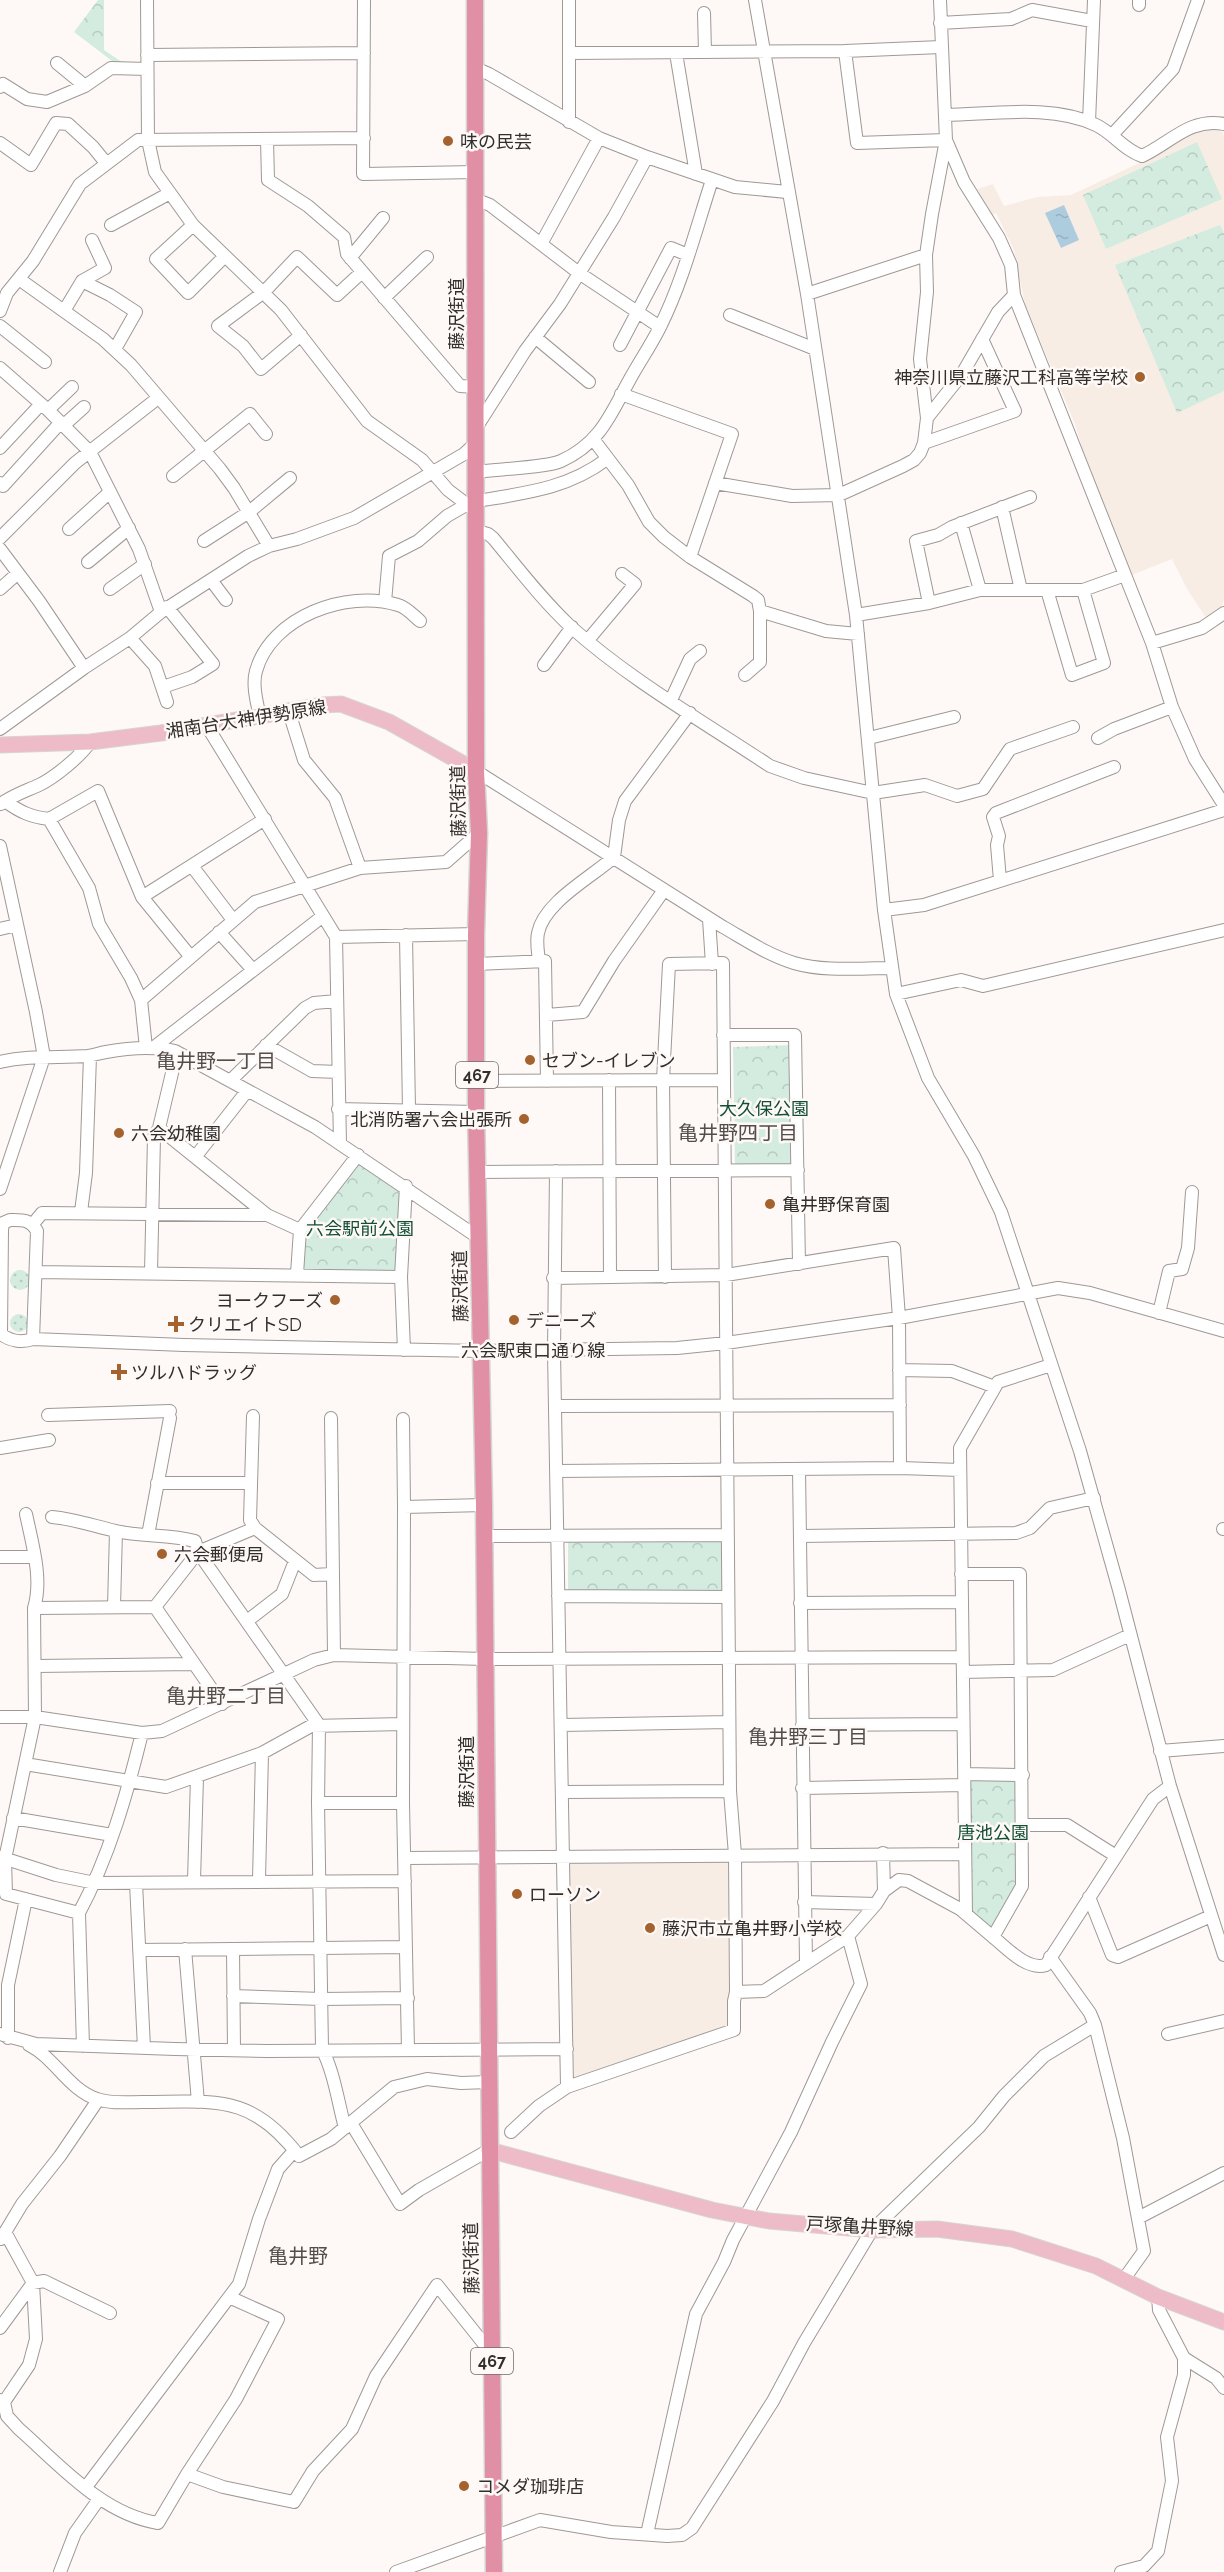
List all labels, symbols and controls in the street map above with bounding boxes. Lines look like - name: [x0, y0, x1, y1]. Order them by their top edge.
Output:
- place label: 味の民芸: [460, 131, 532, 152]
- marker: 味の民芸: [441, 134, 455, 148]
- street label: 藤沢街道: [446, 278, 467, 350]
- place label: 神奈川県立藤沢工科高等学校: [894, 367, 1128, 388]
- marker: 神奈川県立藤沢工科高等学校: [1133, 370, 1147, 384]
- street label: 湘南台大神伊勢原線: [164, 696, 328, 742]
- street label: 藤沢街道: [447, 765, 469, 837]
- district label: 亀井野一丁目: [156, 1049, 276, 1073]
- place label: セブン-イレブン: [542, 1050, 676, 1071]
- marker: セブン-イレブン: [523, 1053, 537, 1067]
- road number: 467: [456, 1062, 498, 1088]
- park label: 大久保公園: [719, 1098, 809, 1119]
- place label: 北消防署六会出張所: [350, 1109, 512, 1130]
- marker: 北消防署六会出張所: [517, 1112, 531, 1126]
- district label: 亀井野四丁目: [678, 1121, 798, 1145]
- place label: 六会幼稚園: [131, 1123, 221, 1144]
- marker: 六会幼稚園: [112, 1126, 126, 1140]
- place label: 亀井野保育園: [782, 1194, 890, 1215]
- marker: 亀井野保育園: [763, 1197, 777, 1211]
- park label: 六会駅前公園: [306, 1218, 414, 1239]
- street label: 藤沢街道: [449, 1250, 471, 1322]
- place label: ヨークフーズ: [216, 1290, 323, 1311]
- marker: ヨークフーズ: [328, 1293, 342, 1307]
- place label: デニーズ: [526, 1310, 597, 1331]
- marker: デニーズ: [507, 1313, 521, 1327]
- place label: クリエイトSD: [188, 1314, 302, 1335]
- marker: クリエイトSD: [169, 1317, 183, 1331]
- street label: 六会駅東口通り線: [461, 1340, 605, 1361]
- place label: ツルハドラッグ: [131, 1362, 257, 1383]
- marker: ツルハドラッグ: [112, 1365, 126, 1379]
- place label: 六会郵便局: [174, 1544, 264, 1565]
- marker: 六会郵便局: [155, 1547, 169, 1561]
- district label: 亀井野二丁目: [166, 1684, 286, 1708]
- district label: 亀井野三丁目: [748, 1725, 868, 1749]
- street label: 藤沢街道: [456, 1736, 477, 1808]
- park label: 唐池公園: [957, 1822, 1029, 1843]
- place label: ローソン: [529, 1884, 601, 1905]
- marker: ローソン: [510, 1887, 524, 1901]
- place label: 藤沢市立亀井野小学校: [662, 1918, 842, 1939]
- marker: 藤沢市立亀井野小学校: [643, 1921, 657, 1935]
- street label: 戸塚亀井野線: [806, 2213, 914, 2239]
- street label: 藤沢街道: [460, 2222, 482, 2294]
- district label: 亀井野: [268, 2244, 328, 2268]
- road number: 467: [471, 2348, 513, 2374]
- place label: コメダ珈琲店: [476, 2476, 584, 2497]
- marker: コメダ珈琲店: [457, 2479, 471, 2493]

